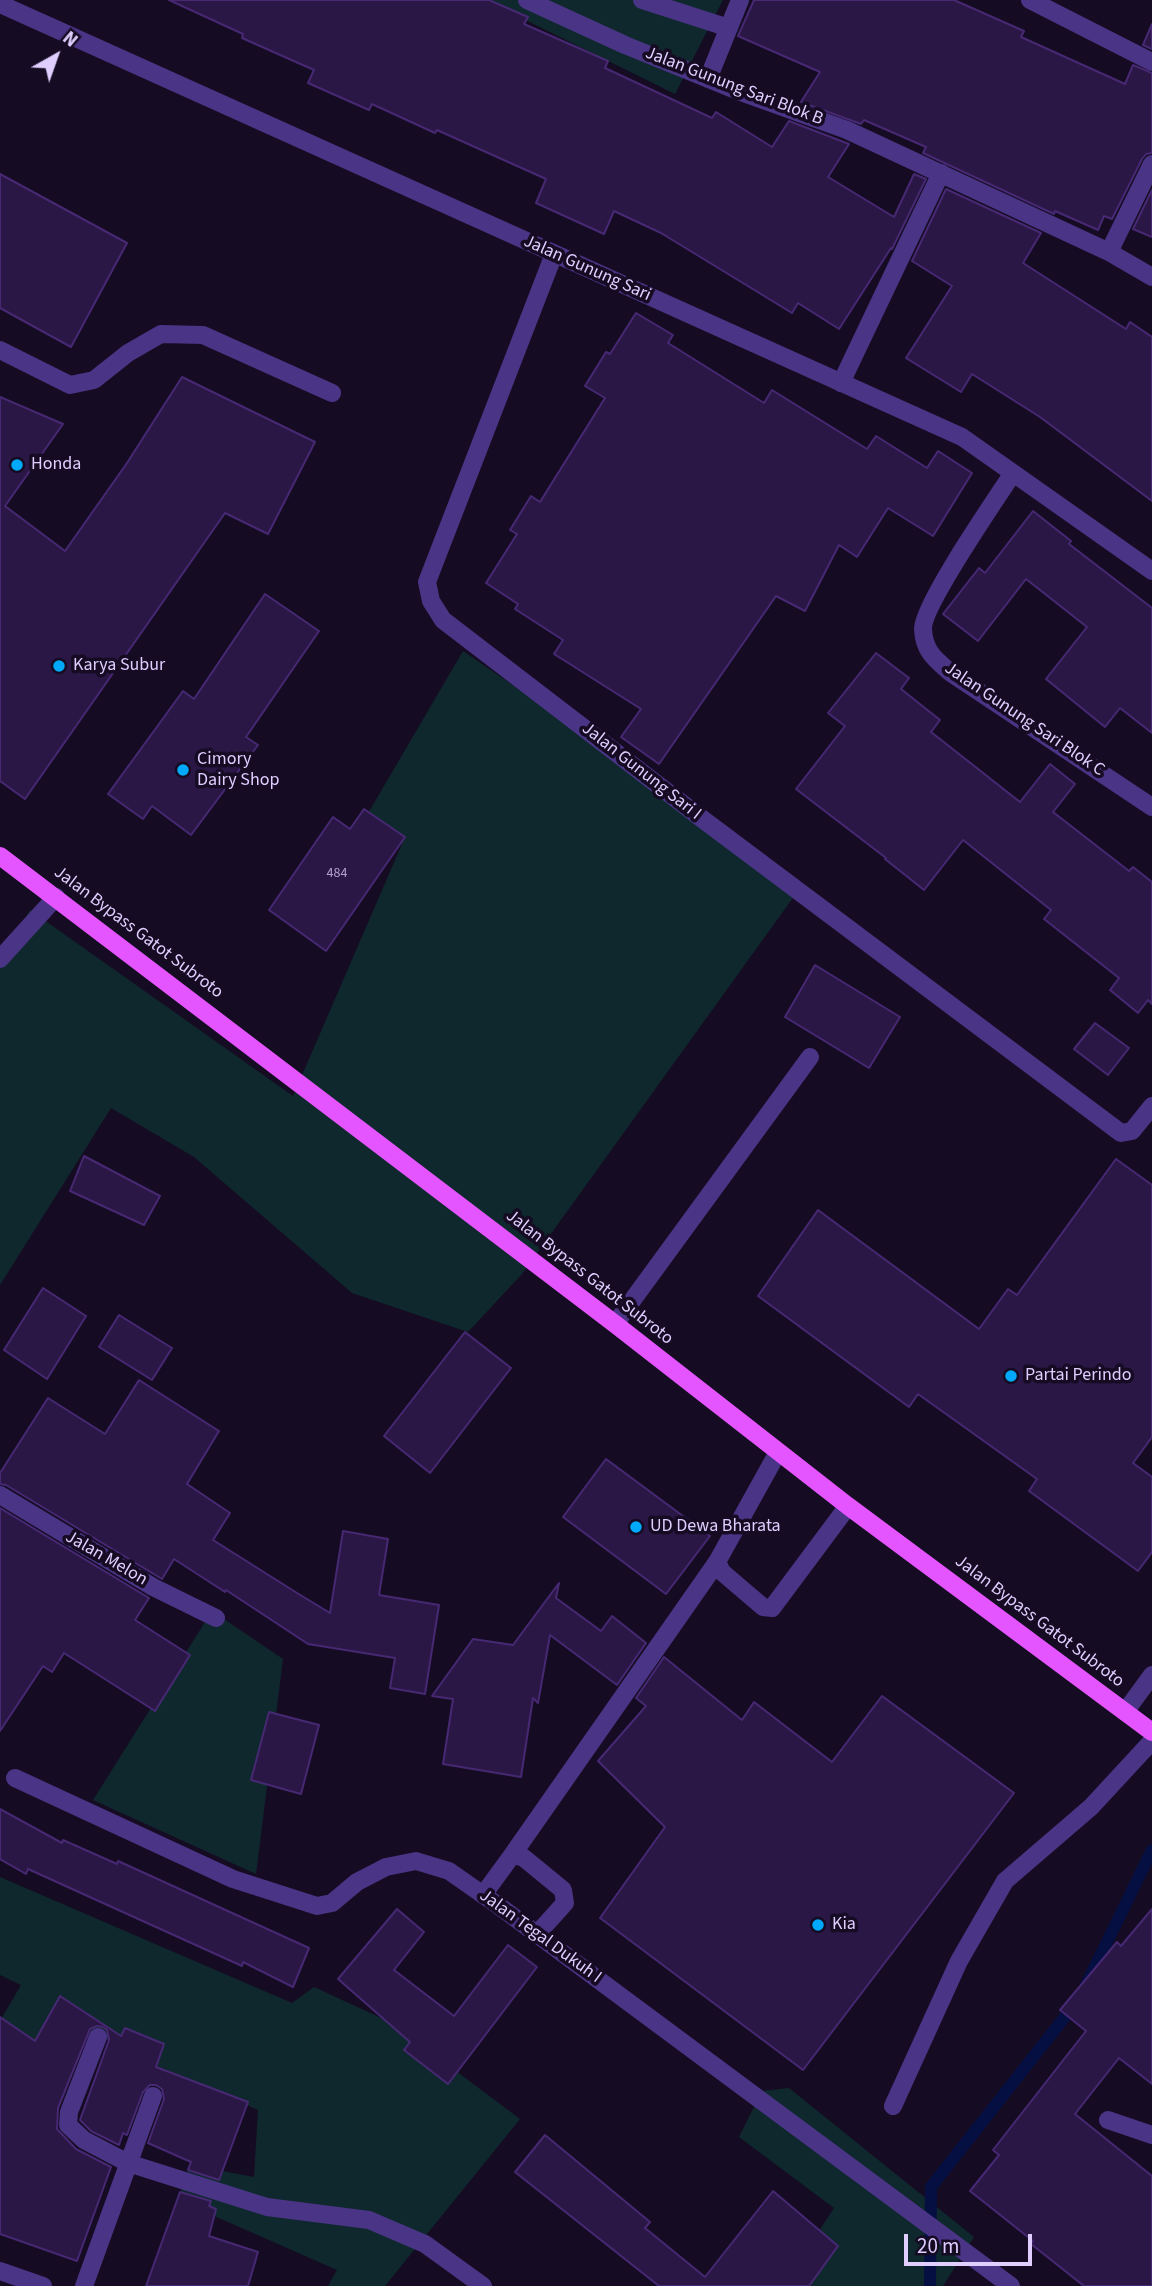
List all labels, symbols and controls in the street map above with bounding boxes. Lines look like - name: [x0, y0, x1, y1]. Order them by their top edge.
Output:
- north arrow: [21, 21, 91, 91]
- text: N: [56, 25, 83, 54]
- street label: Jalan Gunung Sari Blok B: [642, 43, 826, 131]
- street label: Jalan Gunung Sari: [520, 231, 654, 307]
- place label: Honda: [31, 454, 81, 476]
- marker: Honda: [9, 457, 25, 473]
- place label: Karya Subur: [73, 655, 165, 677]
- marker: Karya Subur: [51, 658, 67, 674]
- street label: Jalan Gunung Sari Blok C: [940, 658, 1108, 782]
- street label: Jalan Gunung Sari I: [577, 719, 705, 825]
- place label: Cimory Dairy Shop: [197, 749, 279, 792]
- marker: Cimory Dairy Shop: [175, 762, 191, 778]
- street label: Jalan Bypass Gatot Subroto: [49, 862, 227, 1004]
- house number: 484: [327, 866, 347, 882]
- street label: Jalan Bypass Gatot Subroto: [501, 1206, 677, 1350]
- place label: Partai Perindo: [1025, 1365, 1131, 1387]
- marker: Partai Perindo: [1003, 1368, 1019, 1384]
- place label: UD Dewa Bharata: [650, 1516, 781, 1538]
- marker: UD Dewa Bharata: [628, 1519, 644, 1535]
- street label: Jalan Melon: [61, 1527, 151, 1591]
- street label: Jalan Bypass Gatot Subroto: [950, 1551, 1128, 1693]
- street label: Jalan Tegal Dukuh I: [475, 1886, 605, 1988]
- place label: Kia: [832, 1914, 856, 1936]
- marker: Kia: [810, 1917, 826, 1933]
- scale bar: [907, 2220, 1035, 2264]
- text: 20 m: [917, 2231, 959, 2261]

